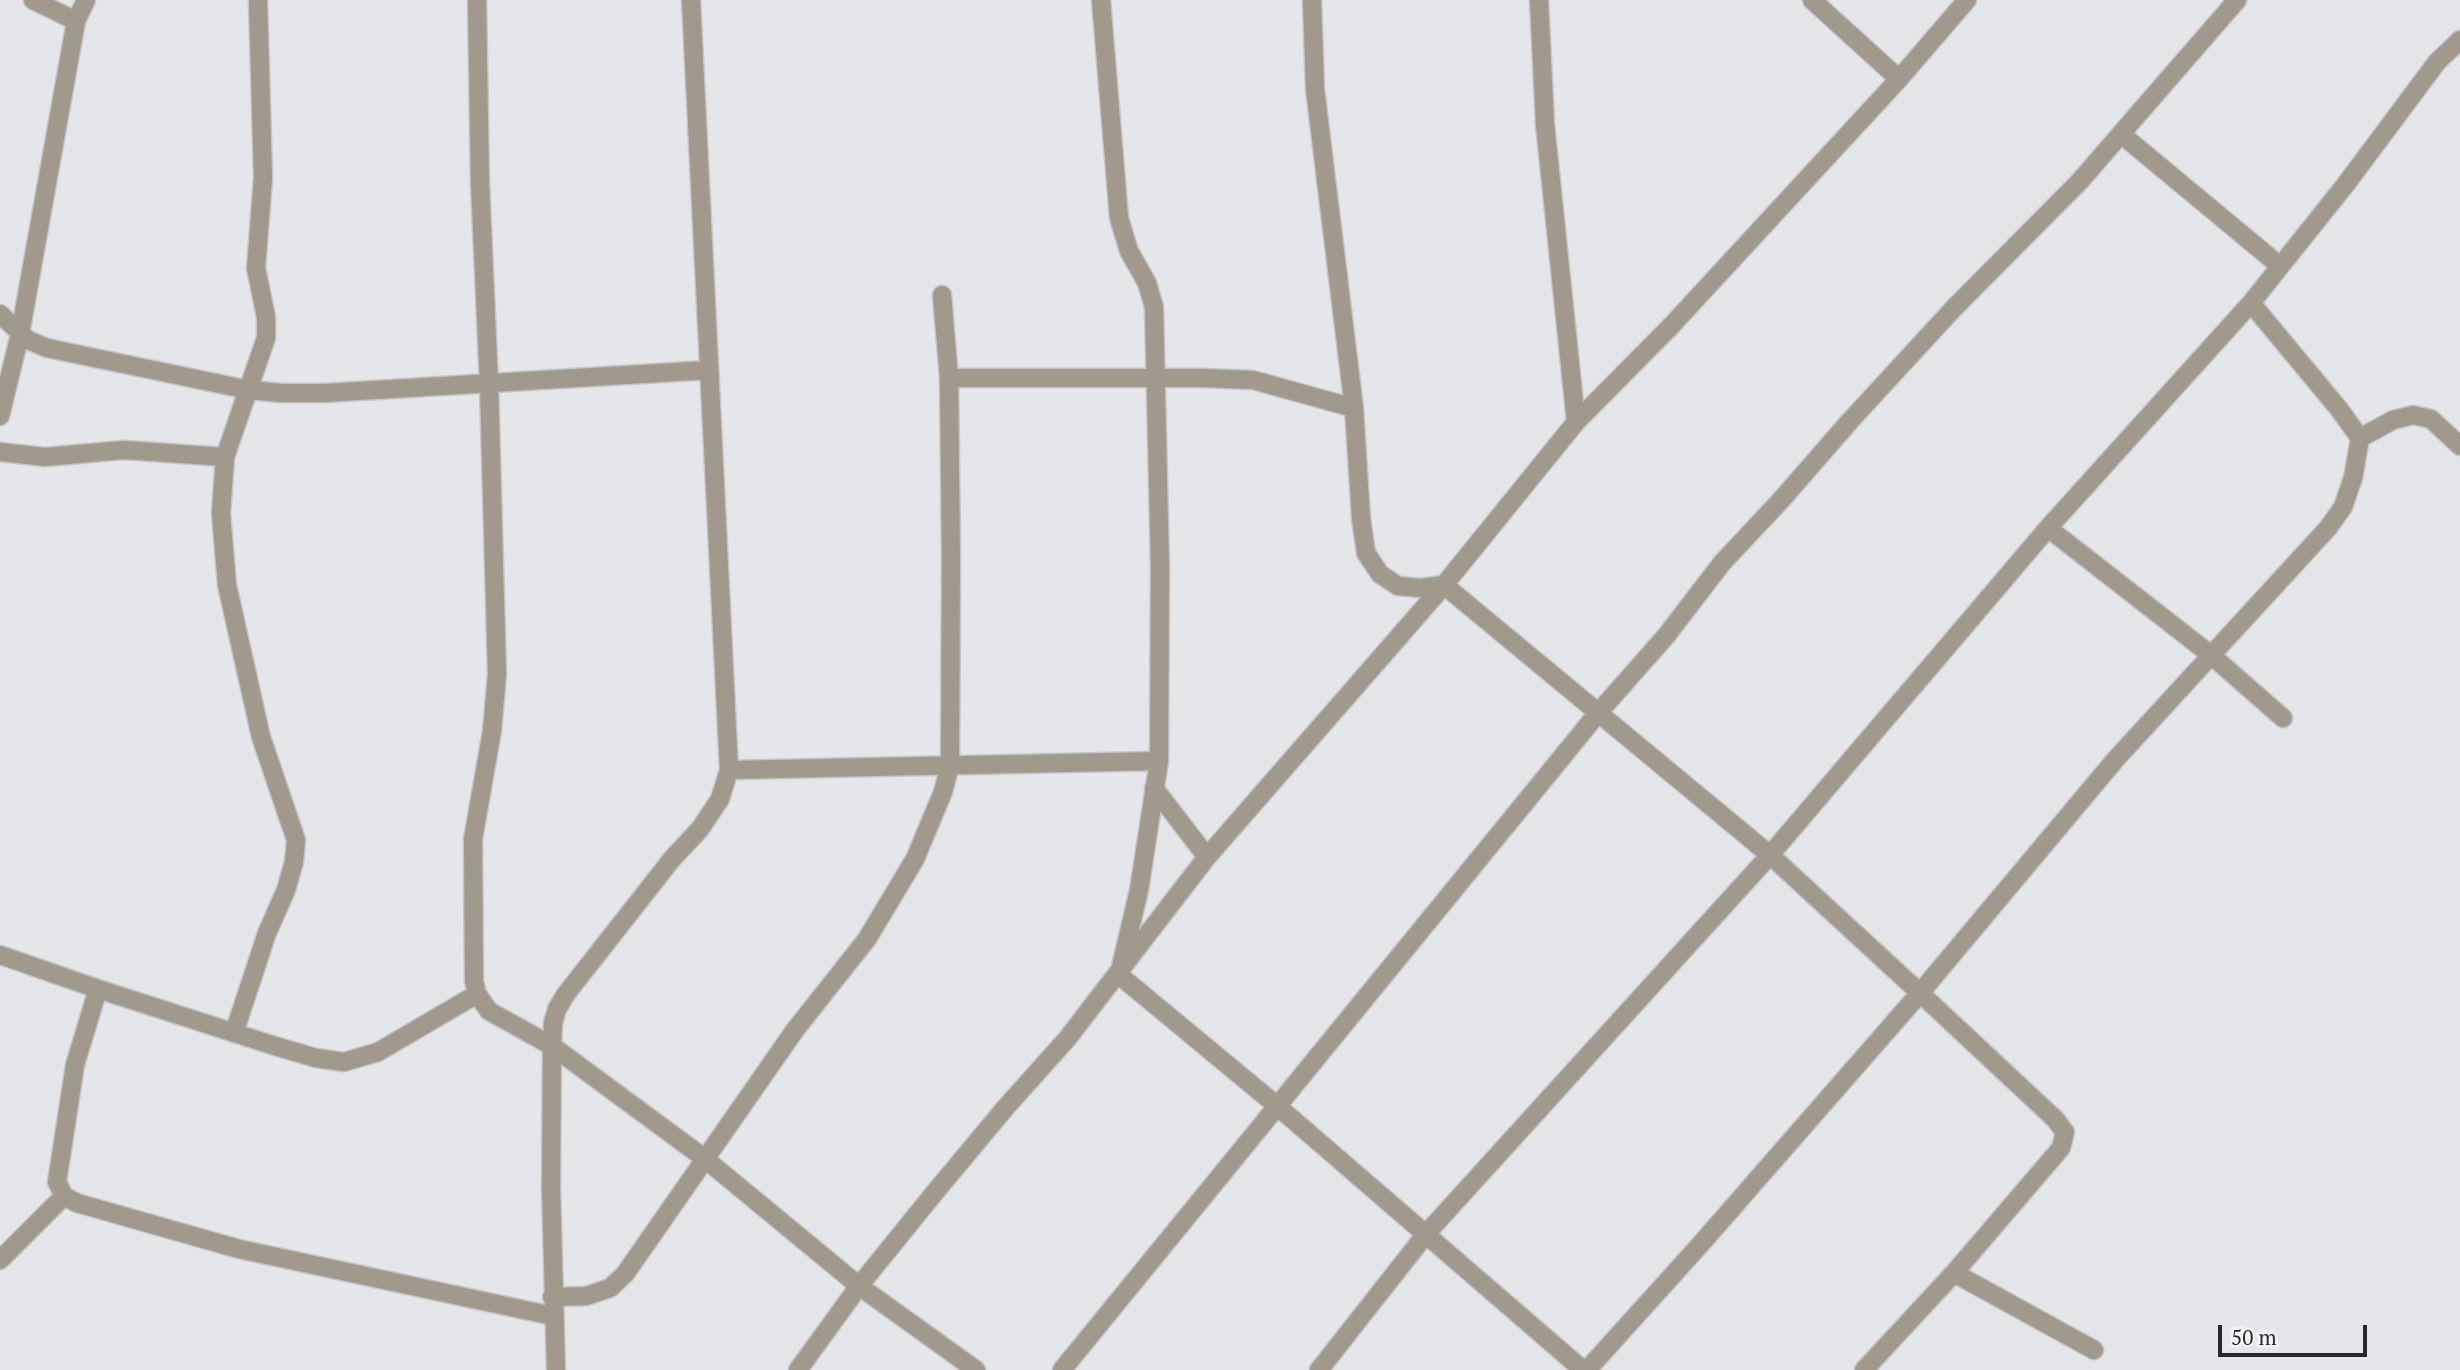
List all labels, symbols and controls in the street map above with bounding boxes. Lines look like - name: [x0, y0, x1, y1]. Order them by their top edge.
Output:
- scale bar: [2222, 1310, 2371, 1354]
- text: 50 m: [2231, 1323, 2277, 1351]

